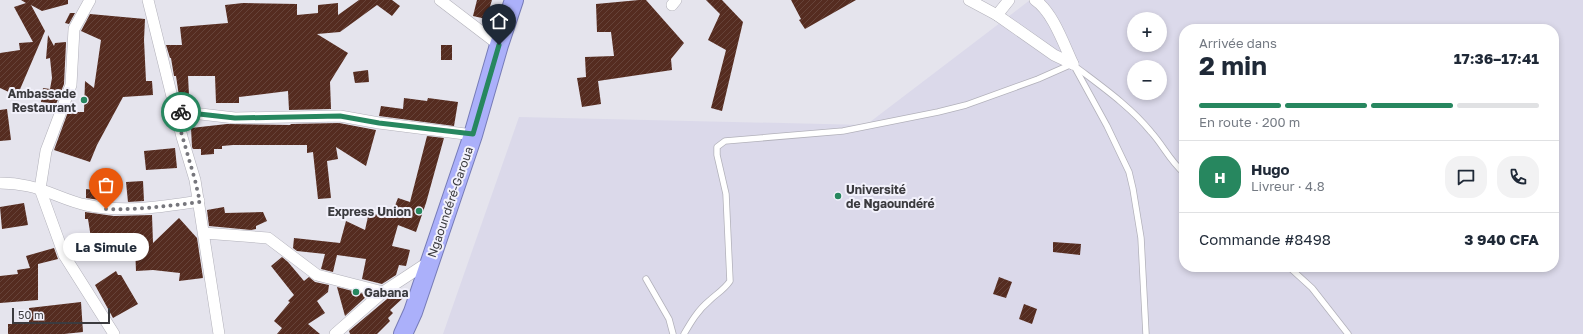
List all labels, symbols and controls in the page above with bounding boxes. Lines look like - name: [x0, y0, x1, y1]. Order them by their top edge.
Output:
- pin: [482, 4, 516, 45]
- icon: home: [488, 10, 510, 32]
- map controls: [1127, 12, 1167, 100]
- button: +: [1127, 12, 1167, 52]
- text: Arrivée dans: [1199, 35, 1277, 51]
- text: 17:36–17:41: [1454, 49, 1539, 67]
- text: 2 min: [1199, 50, 1267, 81]
- button: −: [1127, 60, 1167, 100]
- place label: Ambassade Restaurant: [8, 86, 76, 115]
- courier: [161, 92, 201, 132]
- marker: Ambassade Restaurant: [79, 95, 89, 105]
- icon: bike: [170, 101, 192, 123]
- text: En route · 200 m: [1199, 114, 1300, 130]
- street label: Ngaoundéré-Garoua: [424, 144, 476, 260]
- button: chat: [1445, 156, 1487, 198]
- button: phone: [1497, 156, 1539, 198]
- text: Hugo: [1251, 160, 1290, 178]
- pin: [89, 168, 123, 209]
- text: H: [1214, 168, 1226, 186]
- icon: bag: [95, 174, 117, 196]
- text: Livreur · 4.8: [1251, 178, 1325, 194]
- place label: Université de Ngaoundéré: [846, 182, 935, 211]
- marker: Université de Ngaoundéré: [833, 191, 843, 201]
- place label: Express Union: [327, 204, 411, 219]
- marker: Express Union: [414, 206, 424, 216]
- text: Commande #8498: [1199, 230, 1331, 248]
- text: 3 940 CFA: [1464, 230, 1539, 248]
- callout: La Simule: [63, 233, 149, 261]
- text: La Simule: [75, 239, 137, 255]
- place label: Gabana: [364, 285, 408, 300]
- marker: Gabana: [351, 287, 361, 297]
- scale bar: [12, 306, 110, 325]
- text: 50 m: [18, 308, 44, 321]

